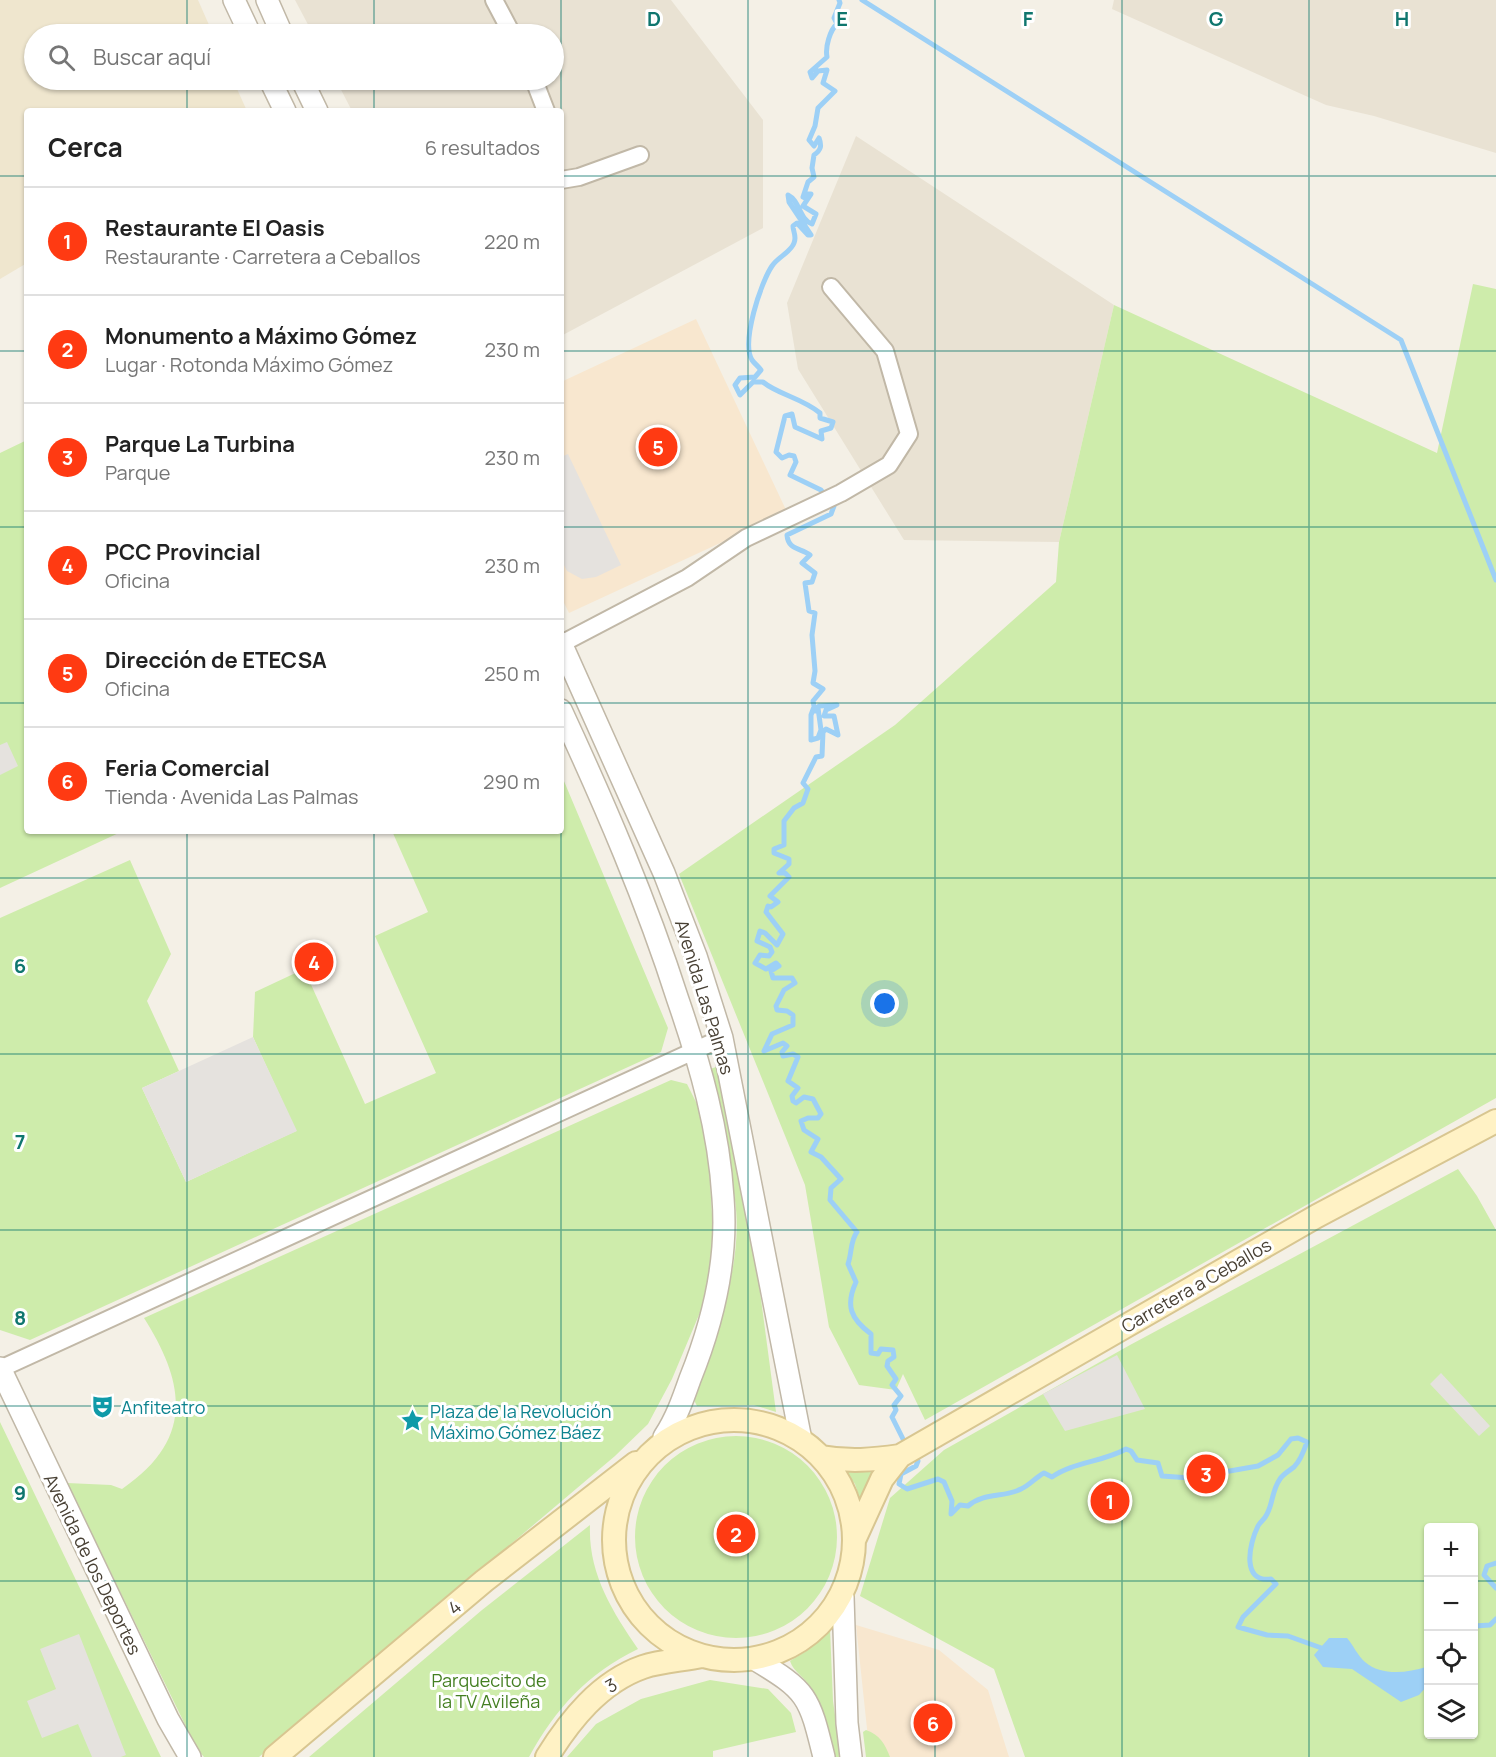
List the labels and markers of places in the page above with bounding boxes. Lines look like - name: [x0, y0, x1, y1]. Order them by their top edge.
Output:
- pin: 5: [638, 424, 678, 470]
- pin: 4: [294, 940, 334, 984]
- theatre icon: Anfiteatro: [90, 1394, 116, 1420]
- place label: Anfiteatro: [121, 1395, 205, 1419]
- place label: Plaza de la Revolución Máximo Gómez Báez: [430, 1399, 611, 1444]
- place icon: Plaza de la Revolución Máximo Gómez Báez: [399, 1408, 425, 1434]
- pin: 3: [1186, 1452, 1226, 1496]
- pin: 1: [1090, 1478, 1130, 1524]
- pin: 2: [716, 1512, 756, 1556]
- pin: 6: [914, 1700, 952, 1746]

